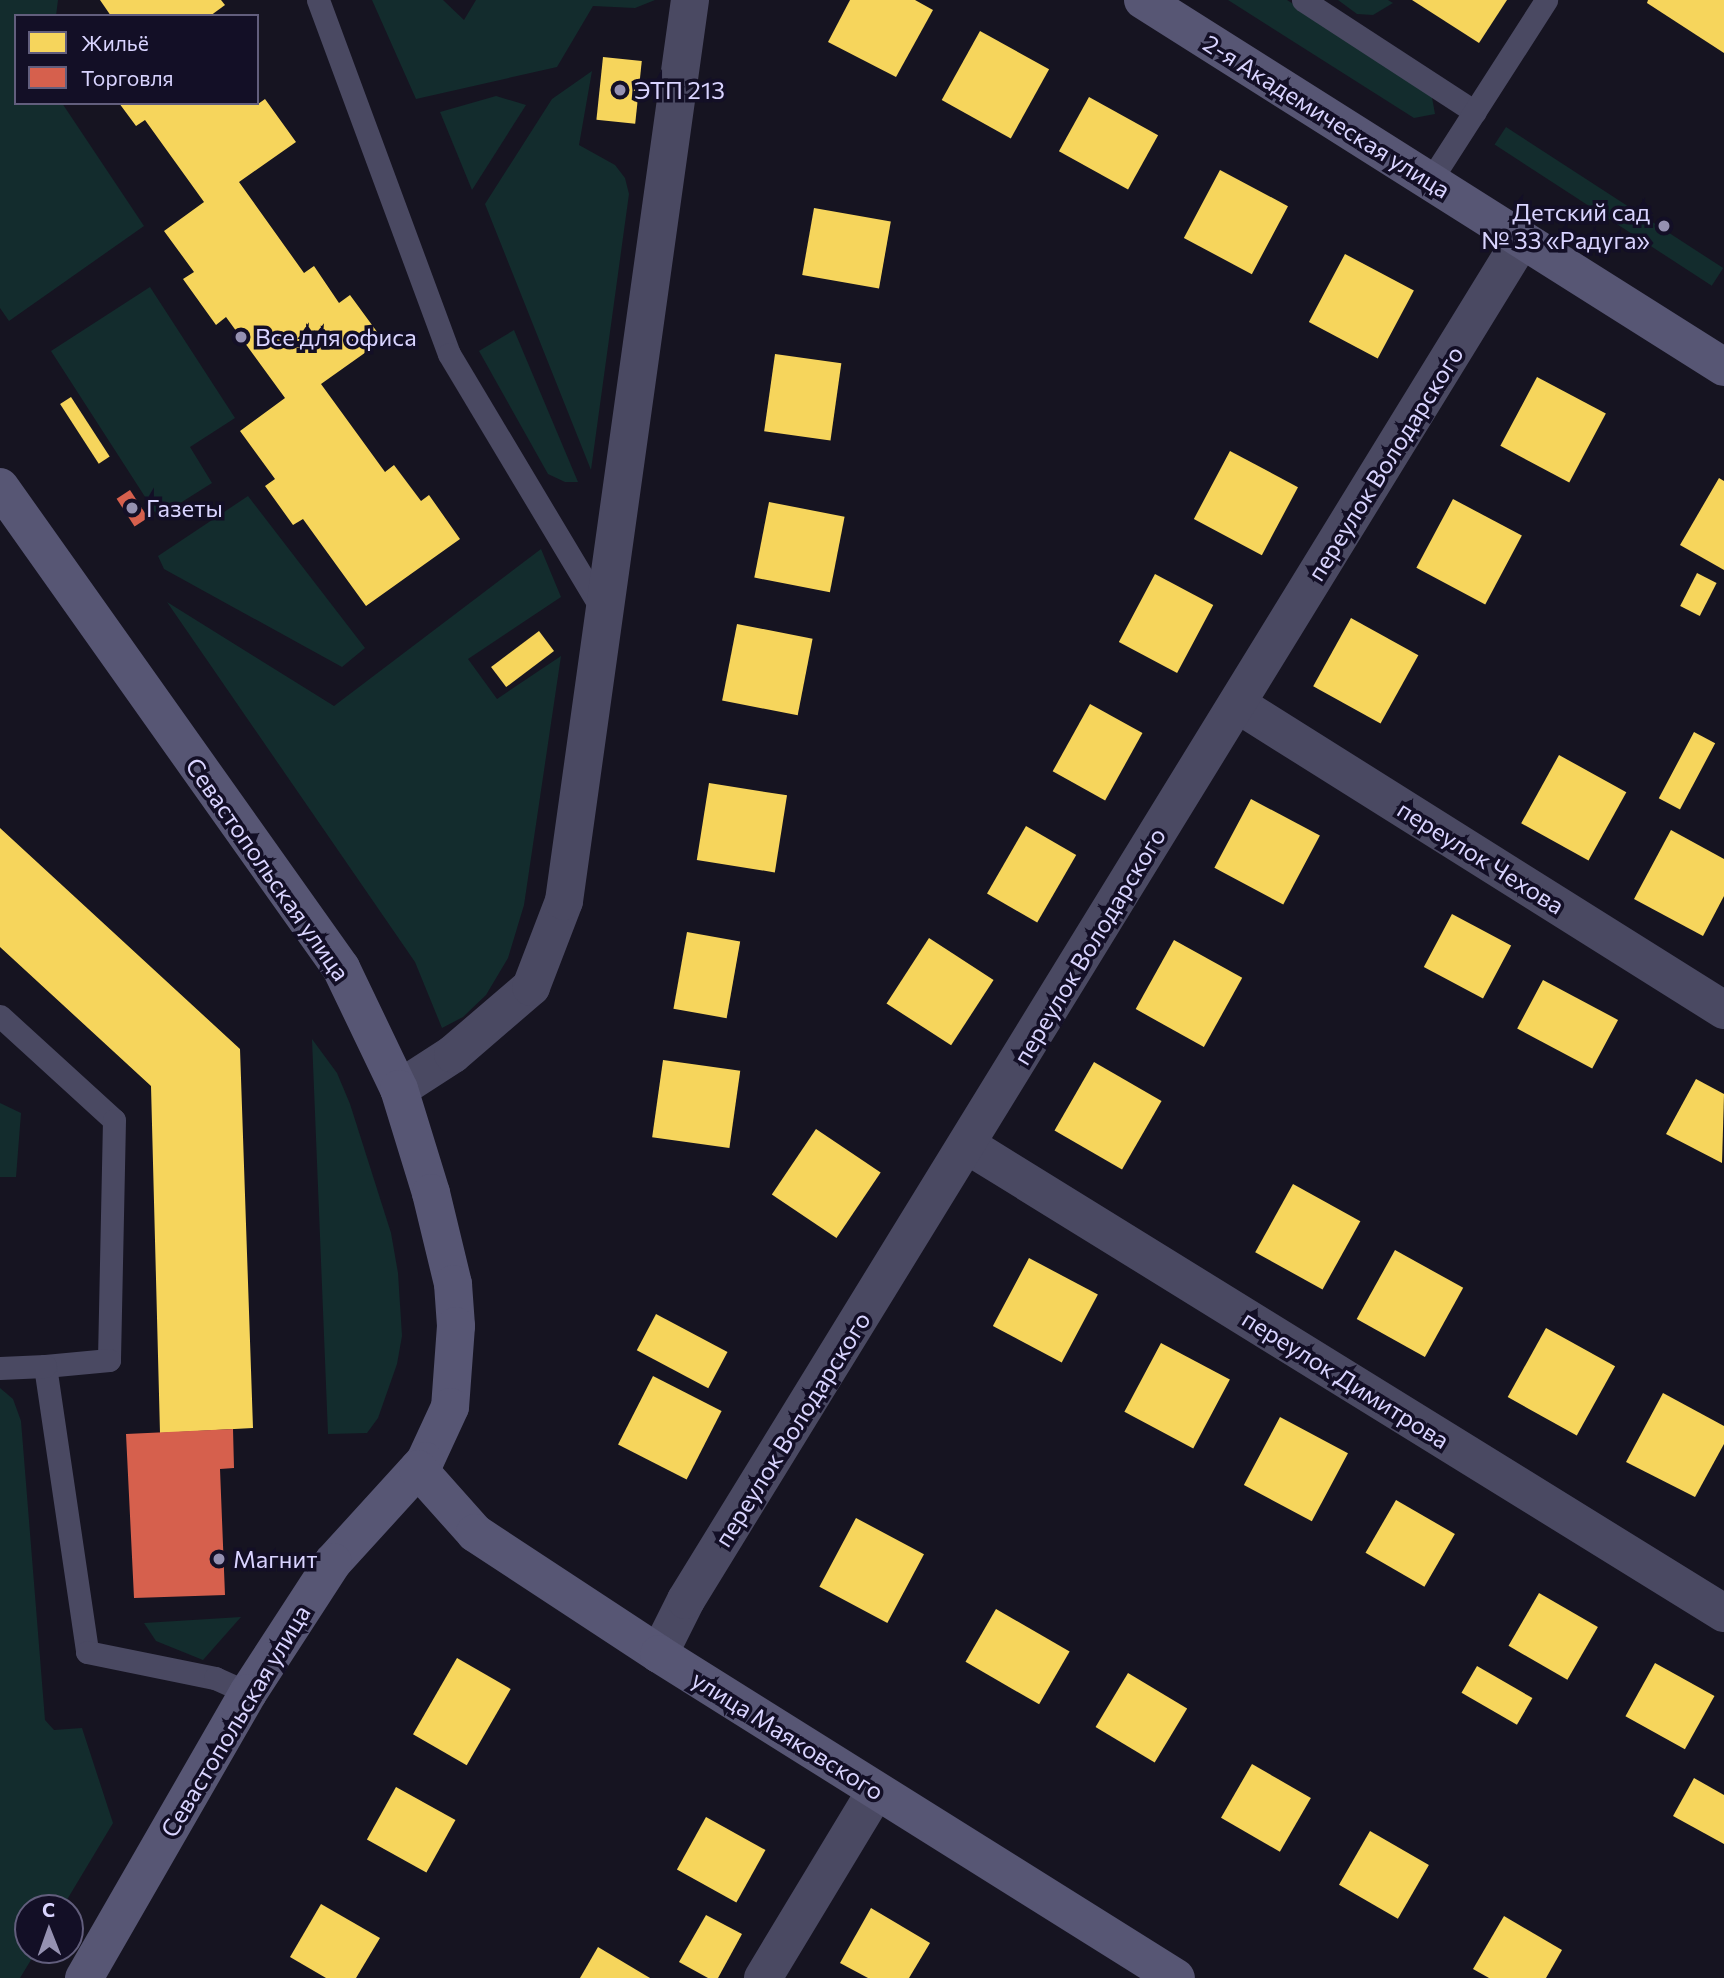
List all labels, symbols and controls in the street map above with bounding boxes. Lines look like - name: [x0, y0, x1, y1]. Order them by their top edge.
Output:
- legend: [14, 14, 259, 105]
- street label: 2-я Академическая улица: [1198, 28, 1456, 204]
- text: Жильё: [81, 30, 149, 55]
- text: Торговля: [81, 65, 174, 90]
- place label: ЭТП 213: [634, 76, 725, 104]
- marker: ЭТП 213: [612, 82, 628, 98]
- place label: Детский сад № 33 «Радуга»: [1481, 198, 1650, 254]
- marker: Детский сад № 33 «Радуга»: [1656, 218, 1672, 234]
- place label: Все для офиса: [255, 323, 417, 351]
- marker: Все для офиса: [233, 329, 249, 345]
- street label: переулок Володарского: [1301, 340, 1469, 586]
- place label: Газеты: [146, 494, 223, 522]
- marker: Газеты: [124, 500, 140, 516]
- street label: Севастопольская улица: [180, 752, 356, 986]
- street label: переулок Чехова: [1393, 794, 1569, 920]
- street label: переулок Володарского: [1007, 822, 1171, 1070]
- street label: переулок Димитрова: [1237, 1304, 1455, 1454]
- street label: переулок Володарского: [708, 1306, 876, 1552]
- place label: Магнит: [233, 1545, 317, 1573]
- marker: Магнит: [211, 1551, 227, 1567]
- street label: Севастопольская улица: [154, 1600, 316, 1842]
- street label: улица Маяковского: [687, 1664, 889, 1806]
- north arrow: [14, 1894, 84, 1964]
- text: С: [42, 1898, 55, 1921]

